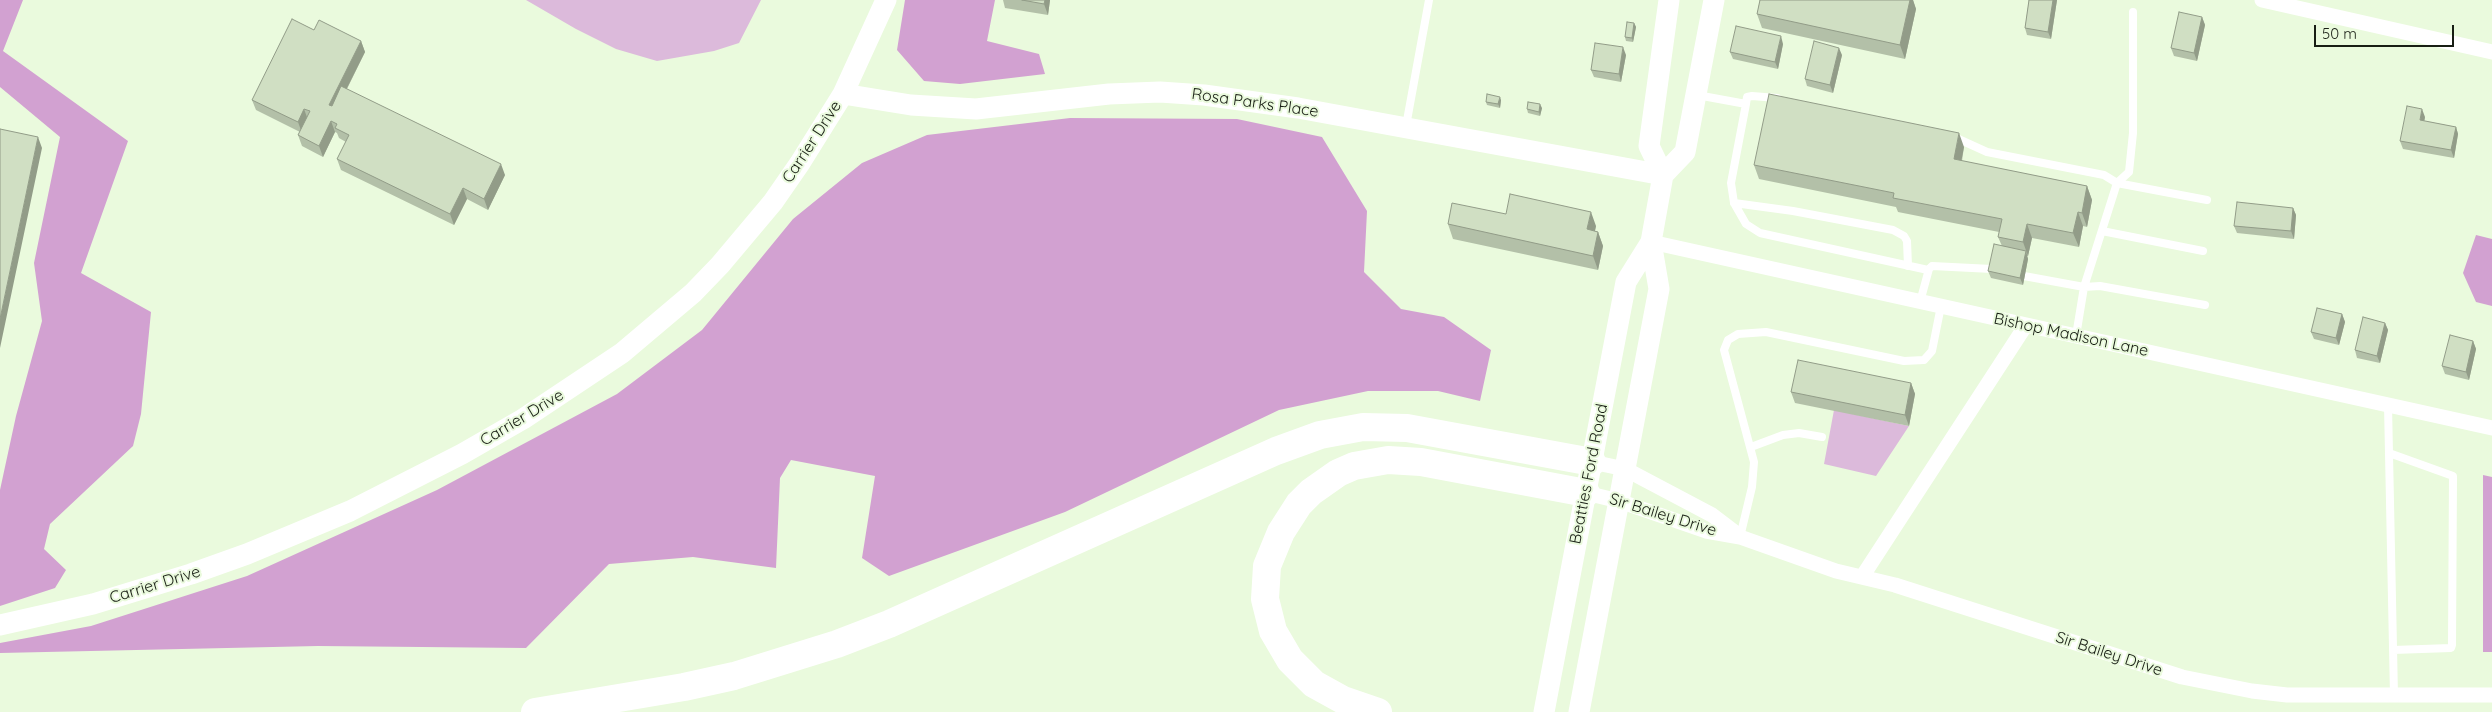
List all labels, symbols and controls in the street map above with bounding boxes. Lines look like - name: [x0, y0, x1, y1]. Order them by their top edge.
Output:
- scale bar: [2317, 15, 2457, 47]
- text: 50 m: [2322, 24, 2357, 43]
- street label: Rosa Parks Place: [1190, 85, 1320, 121]
- street label: Carrier Drive: [778, 97, 846, 187]
- street label: Bishop Madison Lane: [1992, 309, 2150, 361]
- street label: Carrier Drive: [477, 386, 567, 450]
- street label: Beatties Ford Road: [1566, 402, 1612, 546]
- street label: Sir Bailey Drive: [1607, 490, 1719, 540]
- street label: Carrier Drive: [107, 562, 203, 608]
- street label: Sir Bailey Drive: [2053, 628, 2165, 680]

